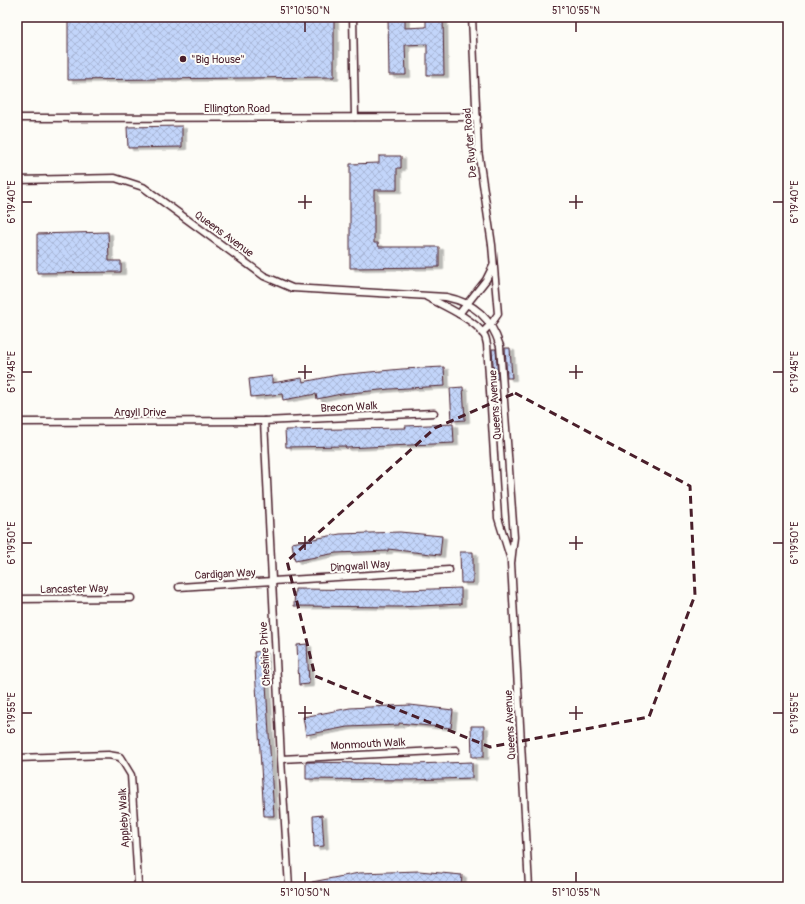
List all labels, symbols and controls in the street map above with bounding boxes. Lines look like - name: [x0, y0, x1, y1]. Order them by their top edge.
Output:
- text: 51°10'50"N: [280, 5, 330, 17]
- text: 51°10'55"N: [552, 5, 600, 17]
- place label: "Big House": [191, 53, 245, 66]
- marker: "Big House": [178, 54, 188, 64]
- street label: Ellington Road: [204, 102, 270, 115]
- street label: De Ruyter Road: [460, 107, 480, 179]
- text: 6°19'40"E: [6, 180, 18, 224]
- text: 6°19'40"E: [789, 180, 801, 224]
- street label: Queens Avenue: [192, 208, 257, 260]
- text: 6°19'45"E: [6, 351, 18, 393]
- text: 6°19'45"E: [789, 351, 801, 393]
- street label: Queens Avenue: [486, 369, 504, 440]
- street label: Brecon Walk: [320, 399, 378, 415]
- street label: Argyll Drive: [114, 406, 167, 419]
- text: 6°19'50"E: [6, 522, 18, 564]
- text: 6°19'50"E: [789, 522, 801, 564]
- street label: Dingwall Way: [330, 557, 391, 575]
- street label: Cardigan Way: [194, 566, 256, 582]
- street label: Lancaster Way: [40, 582, 109, 596]
- street label: Cheshire Drive: [257, 621, 273, 687]
- street label: Queens Avenue: [502, 689, 518, 760]
- text: 6°19'55"E: [6, 692, 18, 734]
- text: 6°19'55"E: [789, 692, 801, 734]
- street label: Monmouth Walk: [330, 736, 406, 752]
- street label: Appleby Walk: [116, 787, 132, 848]
- text: 51°10'50"N: [280, 887, 330, 899]
- text: 51°10'55"N: [552, 887, 600, 899]

